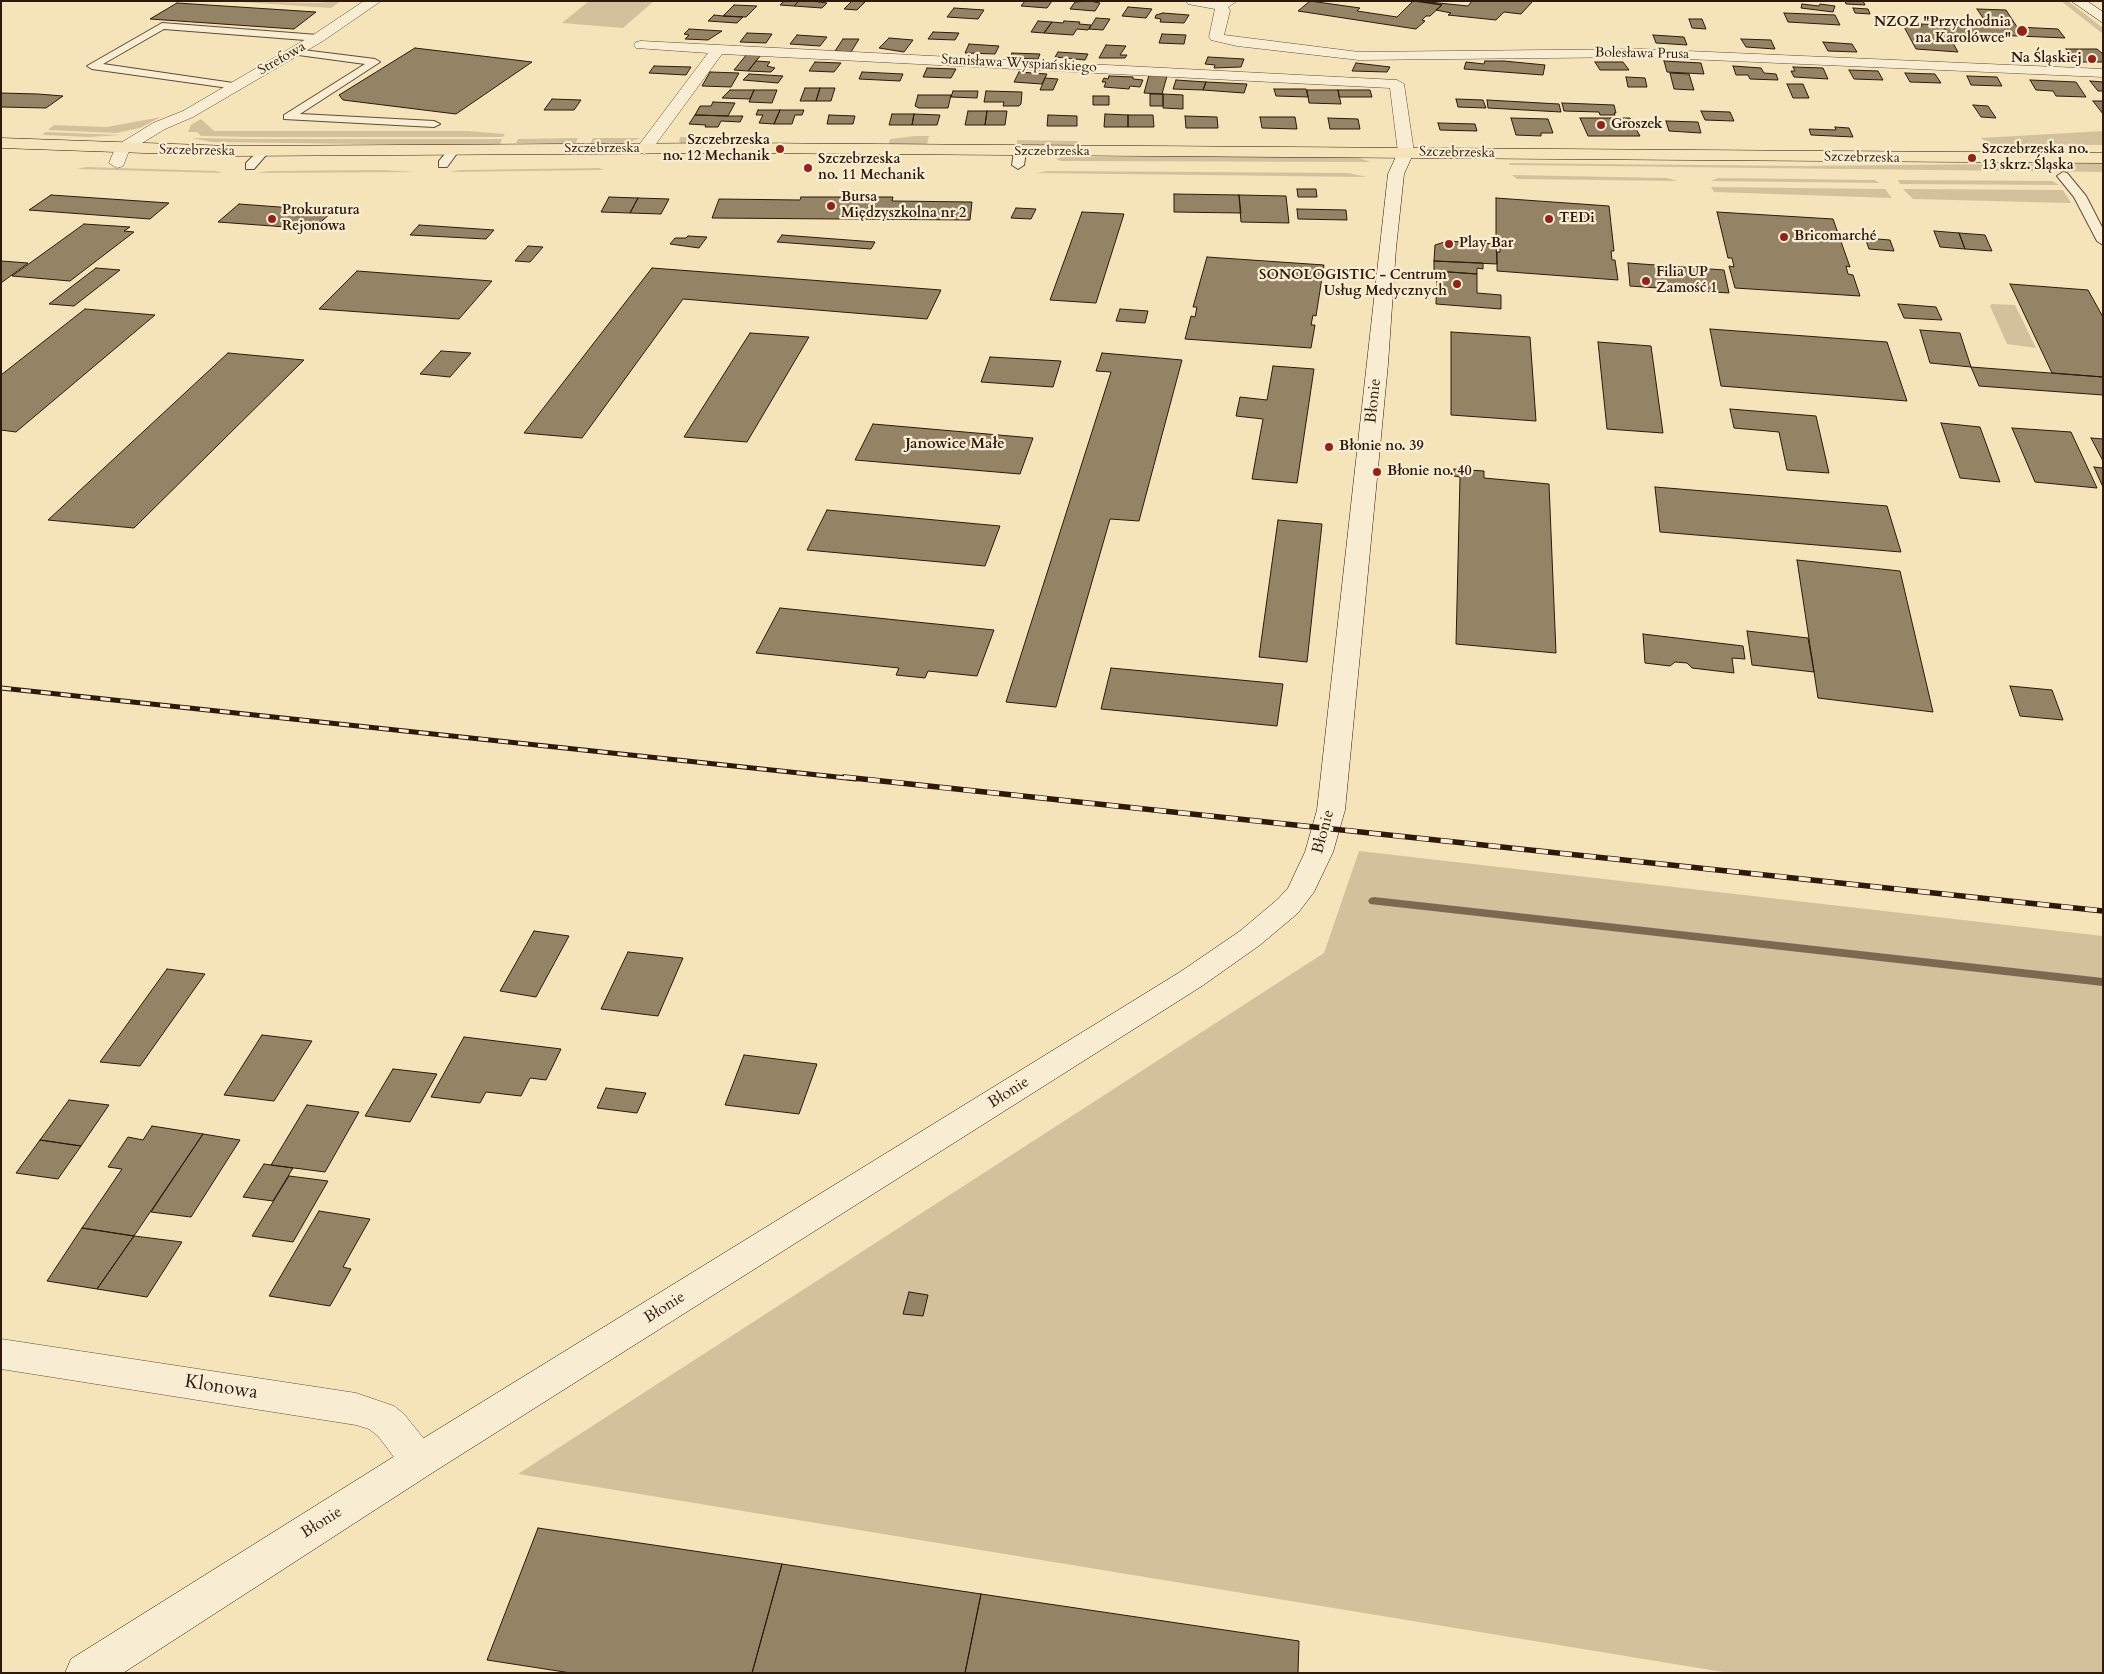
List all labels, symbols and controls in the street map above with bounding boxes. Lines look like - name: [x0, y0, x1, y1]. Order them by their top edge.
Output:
- place label: NZOZ "Przychodnia na Karolówce": [1874, 15, 2011, 48]
- marker: NZOZ "Przychodnia na Karolówce": [2015, 24, 2029, 38]
- street label: Strefowa: [255, 39, 309, 79]
- street label: Bolesława Prusa: [1595, 45, 1689, 63]
- place label: Na Śląskiej: [2011, 51, 2082, 67]
- street label: Stanisława Wyspiańskiego: [941, 52, 1097, 76]
- marker: Na Śląskiej: [2086, 53, 2098, 65]
- place label: Groszek: [1611, 117, 1662, 133]
- marker: Groszek: [1595, 119, 1607, 131]
- place label: Szczebrzeska no. 12 Mechanik: [663, 133, 770, 166]
- street label: Szczebrzeska: [564, 141, 640, 157]
- street label: Szczebrzeska: [159, 142, 235, 160]
- place label: Szczebrzeska no. 13 skrz. Śląska: [1982, 142, 2089, 174]
- marker: Szczebrzeska no. 12 Mechanik: [774, 143, 786, 155]
- street label: Szczebrzeska: [1014, 144, 1090, 160]
- street label: Szczebrzeska: [1419, 144, 1495, 162]
- street label: Szczebrzeska: [1824, 149, 1900, 167]
- place label: Szczebrzeska no. 11 Mechanik: [818, 152, 925, 184]
- marker: Szczebrzeska no. 13 skrz. Śląska: [1966, 152, 1978, 164]
- marker: Szczebrzeska no. 11 Mechanik: [802, 162, 814, 174]
- place label: Bursa Międzyszkolna nr 2: [841, 190, 966, 222]
- marker: Bursa Międzyszkolna nr 2: [825, 200, 837, 212]
- place label: Prokuratura Rejonowa: [282, 203, 360, 236]
- place label: TEDi: [1559, 211, 1595, 227]
- marker: Prokuratura Rejonowa: [266, 213, 278, 225]
- marker: TEDi: [1543, 213, 1555, 225]
- place label: Bricomarché: [1794, 229, 1877, 245]
- marker: Bricomarché: [1778, 231, 1790, 243]
- place label: Play Bar: [1459, 236, 1513, 252]
- marker: Play Bar: [1443, 238, 1455, 250]
- place label: Filia UP Zamość 1: [1656, 265, 1717, 298]
- place label: SONOLOGISTIC - Centrum Usług Medycznych: [1259, 268, 1447, 300]
- marker: Filia UP Zamość 1: [1640, 275, 1652, 287]
- marker: SONOLOGISTIC - Centrum Usług Medycznych: [1451, 278, 1463, 290]
- street label: Błonie: [1362, 378, 1386, 424]
- district label: Janowice Małe: [905, 436, 1005, 454]
- place label: Błonie no. 39: [1339, 439, 1424, 455]
- marker: Błonie no. 39: [1323, 441, 1335, 453]
- place label: Błonie no. 40: [1387, 464, 1472, 480]
- marker: Błonie no. 40: [1371, 466, 1383, 478]
- street label: Błonie: [1309, 808, 1339, 856]
- street label: Błonie: [985, 1073, 1033, 1113]
- street label: Błonie: [641, 1288, 689, 1328]
- street label: Klonowa: [183, 1371, 259, 1405]
- street label: Błonie: [298, 1503, 346, 1543]

